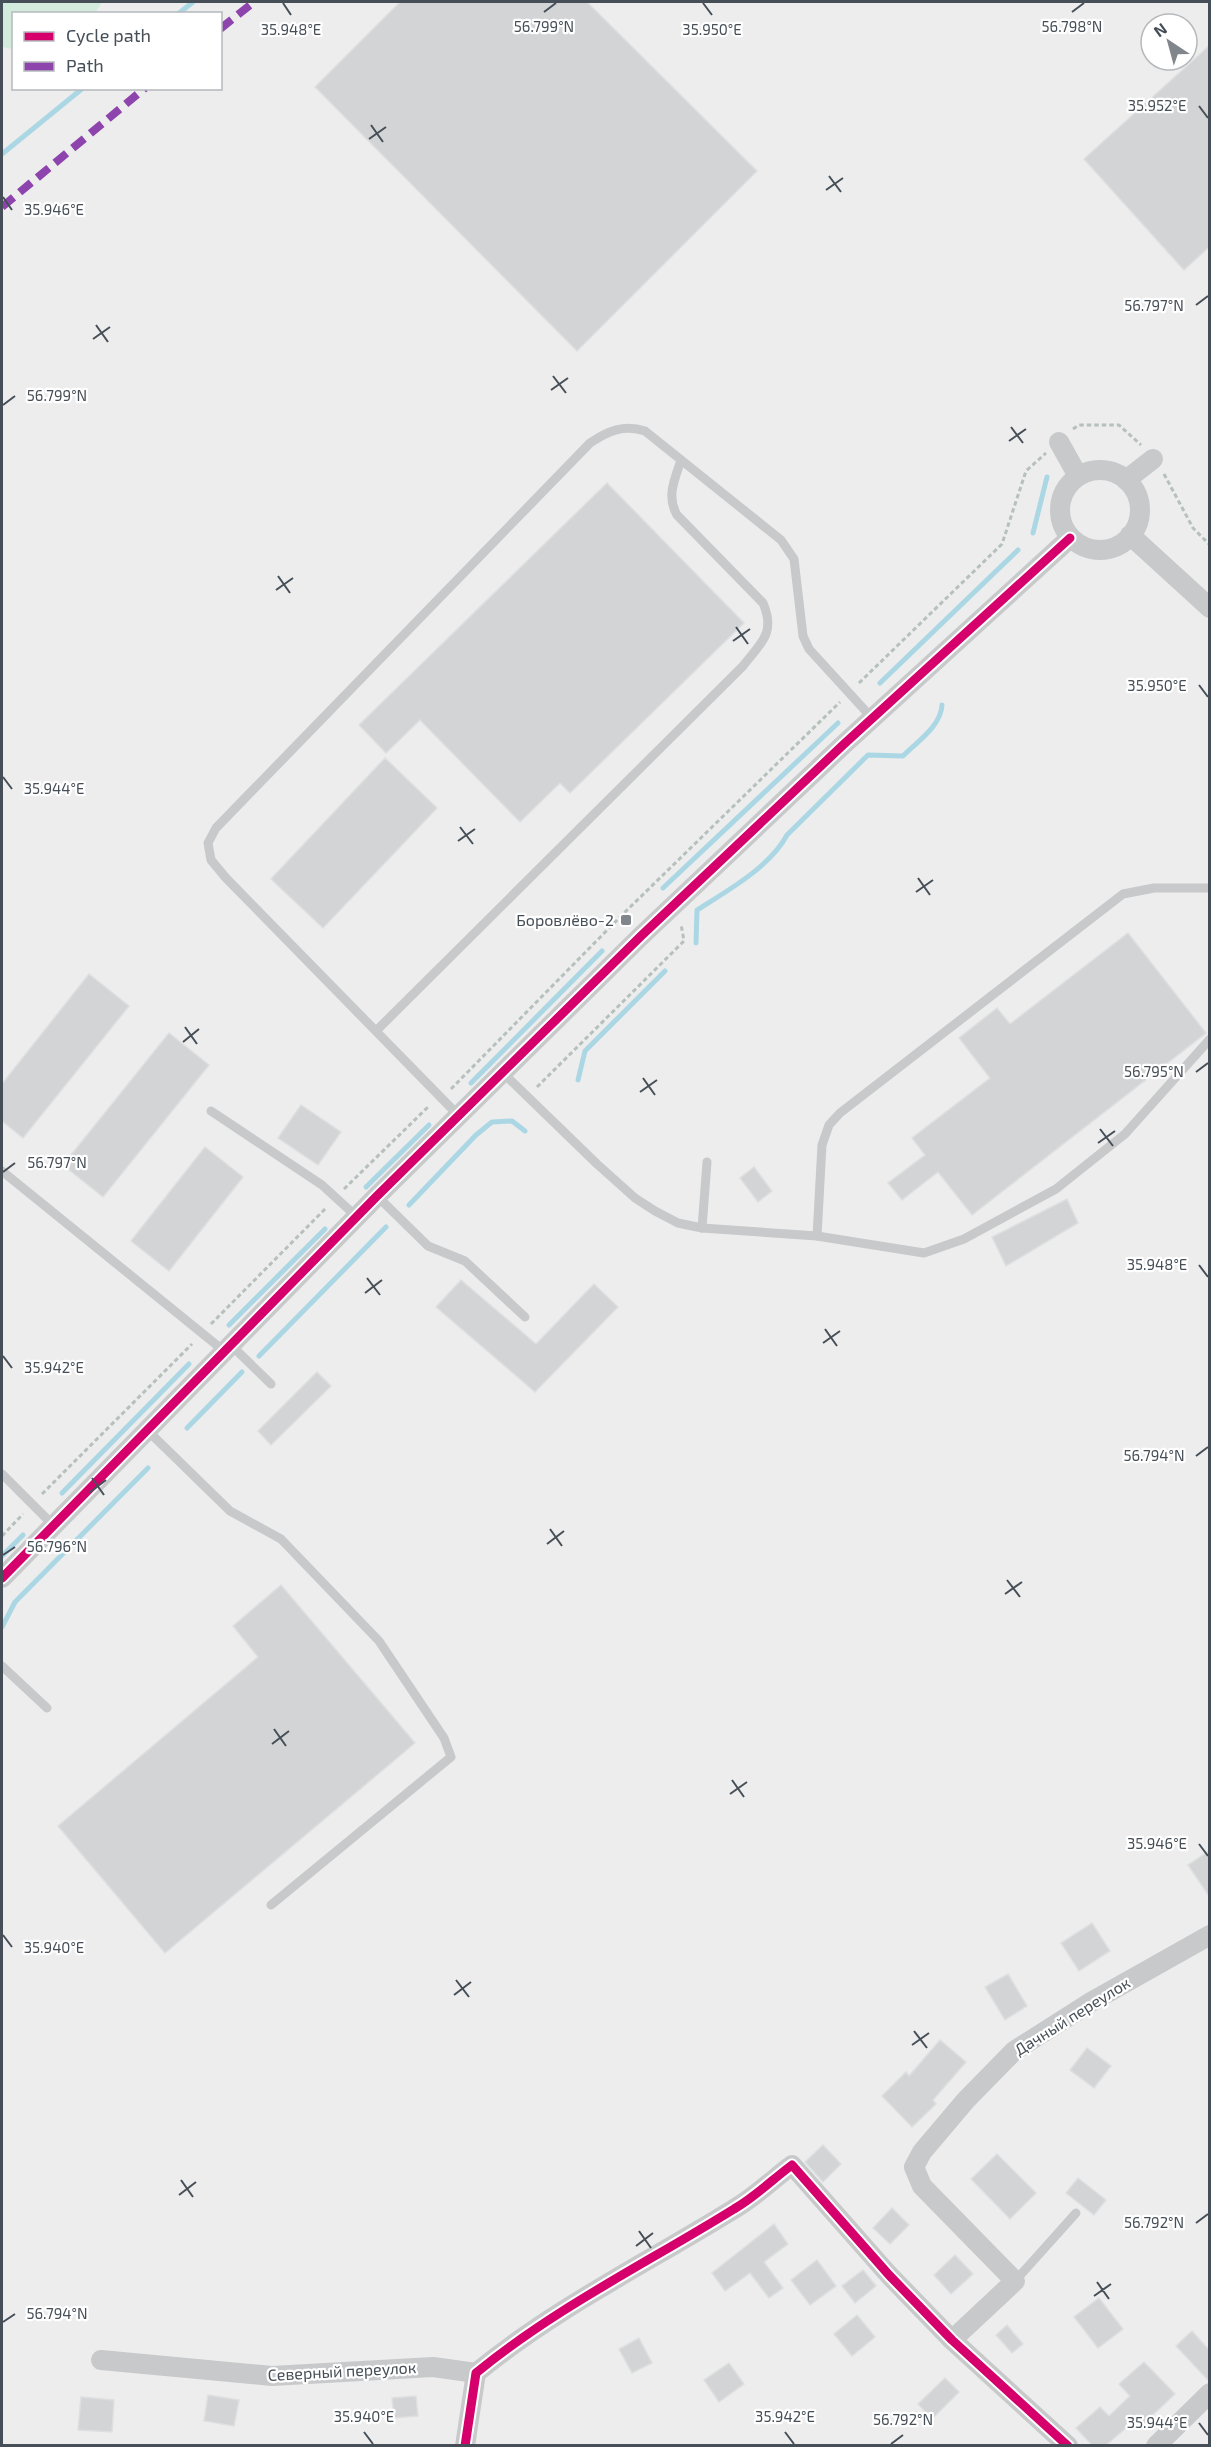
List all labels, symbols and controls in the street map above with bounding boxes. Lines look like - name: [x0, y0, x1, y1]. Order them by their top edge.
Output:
- legend: [12, 12, 222, 90]
- north arrow: [1139, 12, 1199, 72]
- text: 56.799°N: [514, 17, 574, 35]
- text: 56.798°N: [1042, 17, 1102, 35]
- text: N: [1150, 18, 1170, 41]
- text: 35.948°E: [261, 20, 321, 38]
- text: 35.950°E: [682, 20, 742, 38]
- text: Cycle path: [66, 24, 151, 46]
- text: Path: [66, 54, 104, 76]
- text: 35.952°E: [1128, 96, 1186, 114]
- text: 35.946°E: [24, 200, 84, 218]
- text: 56.797°N: [1124, 296, 1184, 314]
- text: 56.799°N: [27, 386, 87, 404]
- text: 35.950°E: [1127, 676, 1187, 694]
- text: 35.944°E: [24, 779, 84, 797]
- place label: Боровлёво-2: [516, 910, 614, 929]
- marker: Боровлёво-2: [619, 913, 633, 927]
- text: 56.795°N: [1124, 1062, 1184, 1080]
- text: 56.797°N: [27, 1153, 87, 1171]
- text: 35.948°E: [1127, 1255, 1187, 1273]
- text: 35.942°E: [24, 1358, 84, 1376]
- text: 56.794°N: [1123, 1446, 1185, 1464]
- text: 56.796°N: [27, 1537, 87, 1555]
- text: 35.946°E: [1127, 1834, 1187, 1852]
- text: 35.940°E: [24, 1938, 84, 1956]
- street label: Дачный переулок: [1010, 1972, 1134, 2060]
- text: 56.792°N: [1124, 2213, 1184, 2231]
- text: 56.794°N: [26, 2304, 88, 2322]
- street label: Северный переулок: [267, 2357, 417, 2385]
- text: 35.940°E: [334, 2407, 394, 2425]
- text: 35.942°E: [755, 2407, 815, 2425]
- text: 56.792°N: [873, 2410, 933, 2428]
- text: 35.944°E: [1127, 2413, 1187, 2431]

